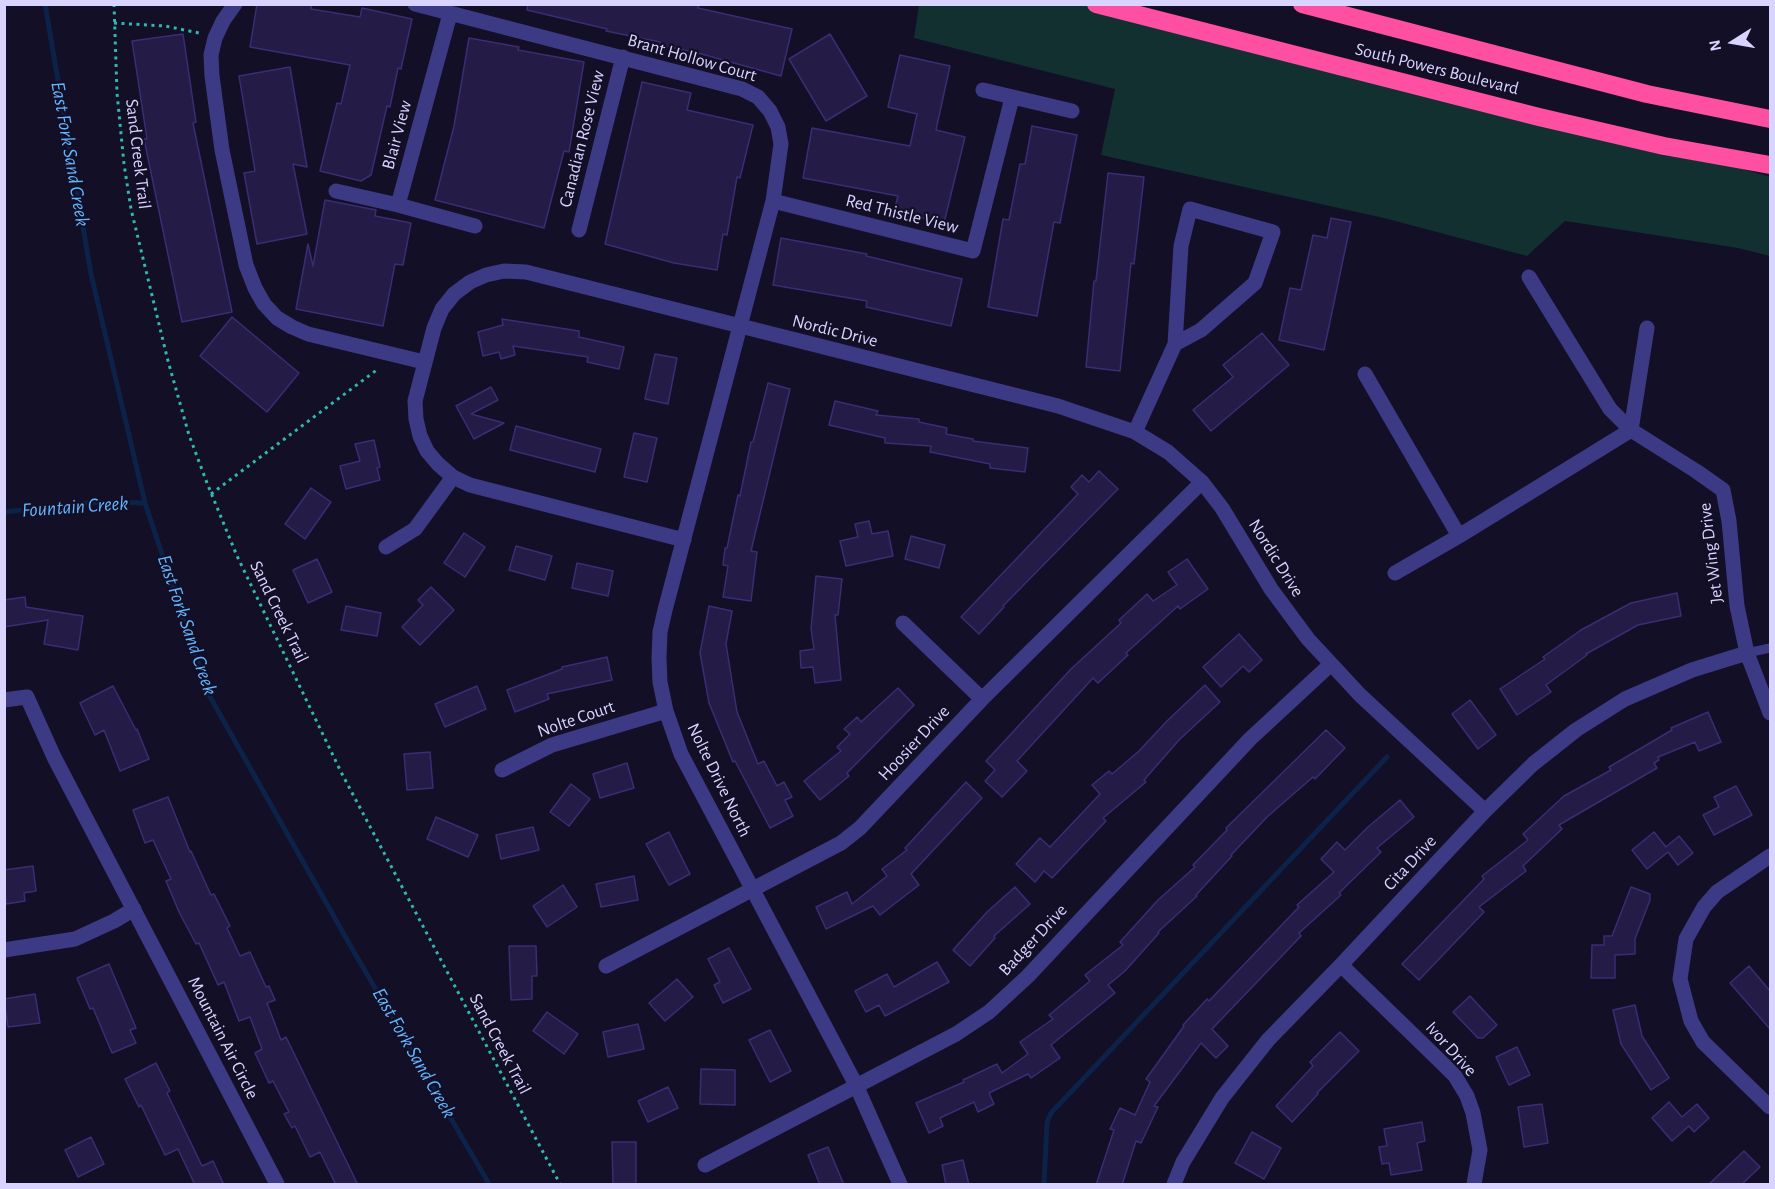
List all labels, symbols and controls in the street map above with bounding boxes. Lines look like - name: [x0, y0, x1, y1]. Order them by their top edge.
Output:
- north arrow: [1703, 12, 1763, 72]
- street label: Brant Hollow Court: [625, 29, 759, 87]
- street label: South Powers Boulevard: [1353, 38, 1521, 100]
- text: N: [1706, 38, 1724, 52]
- street label: Canadian Rose View: [555, 68, 609, 210]
- water label: East Fork Sand Creek: [45, 80, 95, 228]
- street label: Sand Creek Trail: [121, 98, 155, 210]
- street label: Blair View: [377, 98, 417, 172]
- street label: Red Thistle View: [843, 190, 961, 238]
- street label: Nordic Drive: [790, 310, 880, 352]
- water label: Fountain Creek: [21, 491, 129, 523]
- street label: Jet Wing Drive: [1694, 501, 1728, 605]
- street label: Nordic Drive: [1244, 515, 1308, 601]
- water label: East Fork Sand Creek: [152, 552, 222, 698]
- street label: Sand Creek Trail: [245, 557, 313, 667]
- street label: Nolte Court: [534, 696, 618, 742]
- street label: Hoosier Drive: [874, 701, 954, 785]
- street label: Nolte Drive North: [682, 720, 756, 840]
- street label: Cita Drive: [1379, 831, 1441, 895]
- street label: Badger Drive: [994, 900, 1072, 980]
- street label: Mountain Air Circle: [183, 973, 263, 1103]
- water label: East Fork Sand Creek: [367, 983, 461, 1123]
- street label: Sand Creek Trail: [464, 990, 536, 1098]
- street label: Ivor Drive: [1421, 1017, 1481, 1081]

